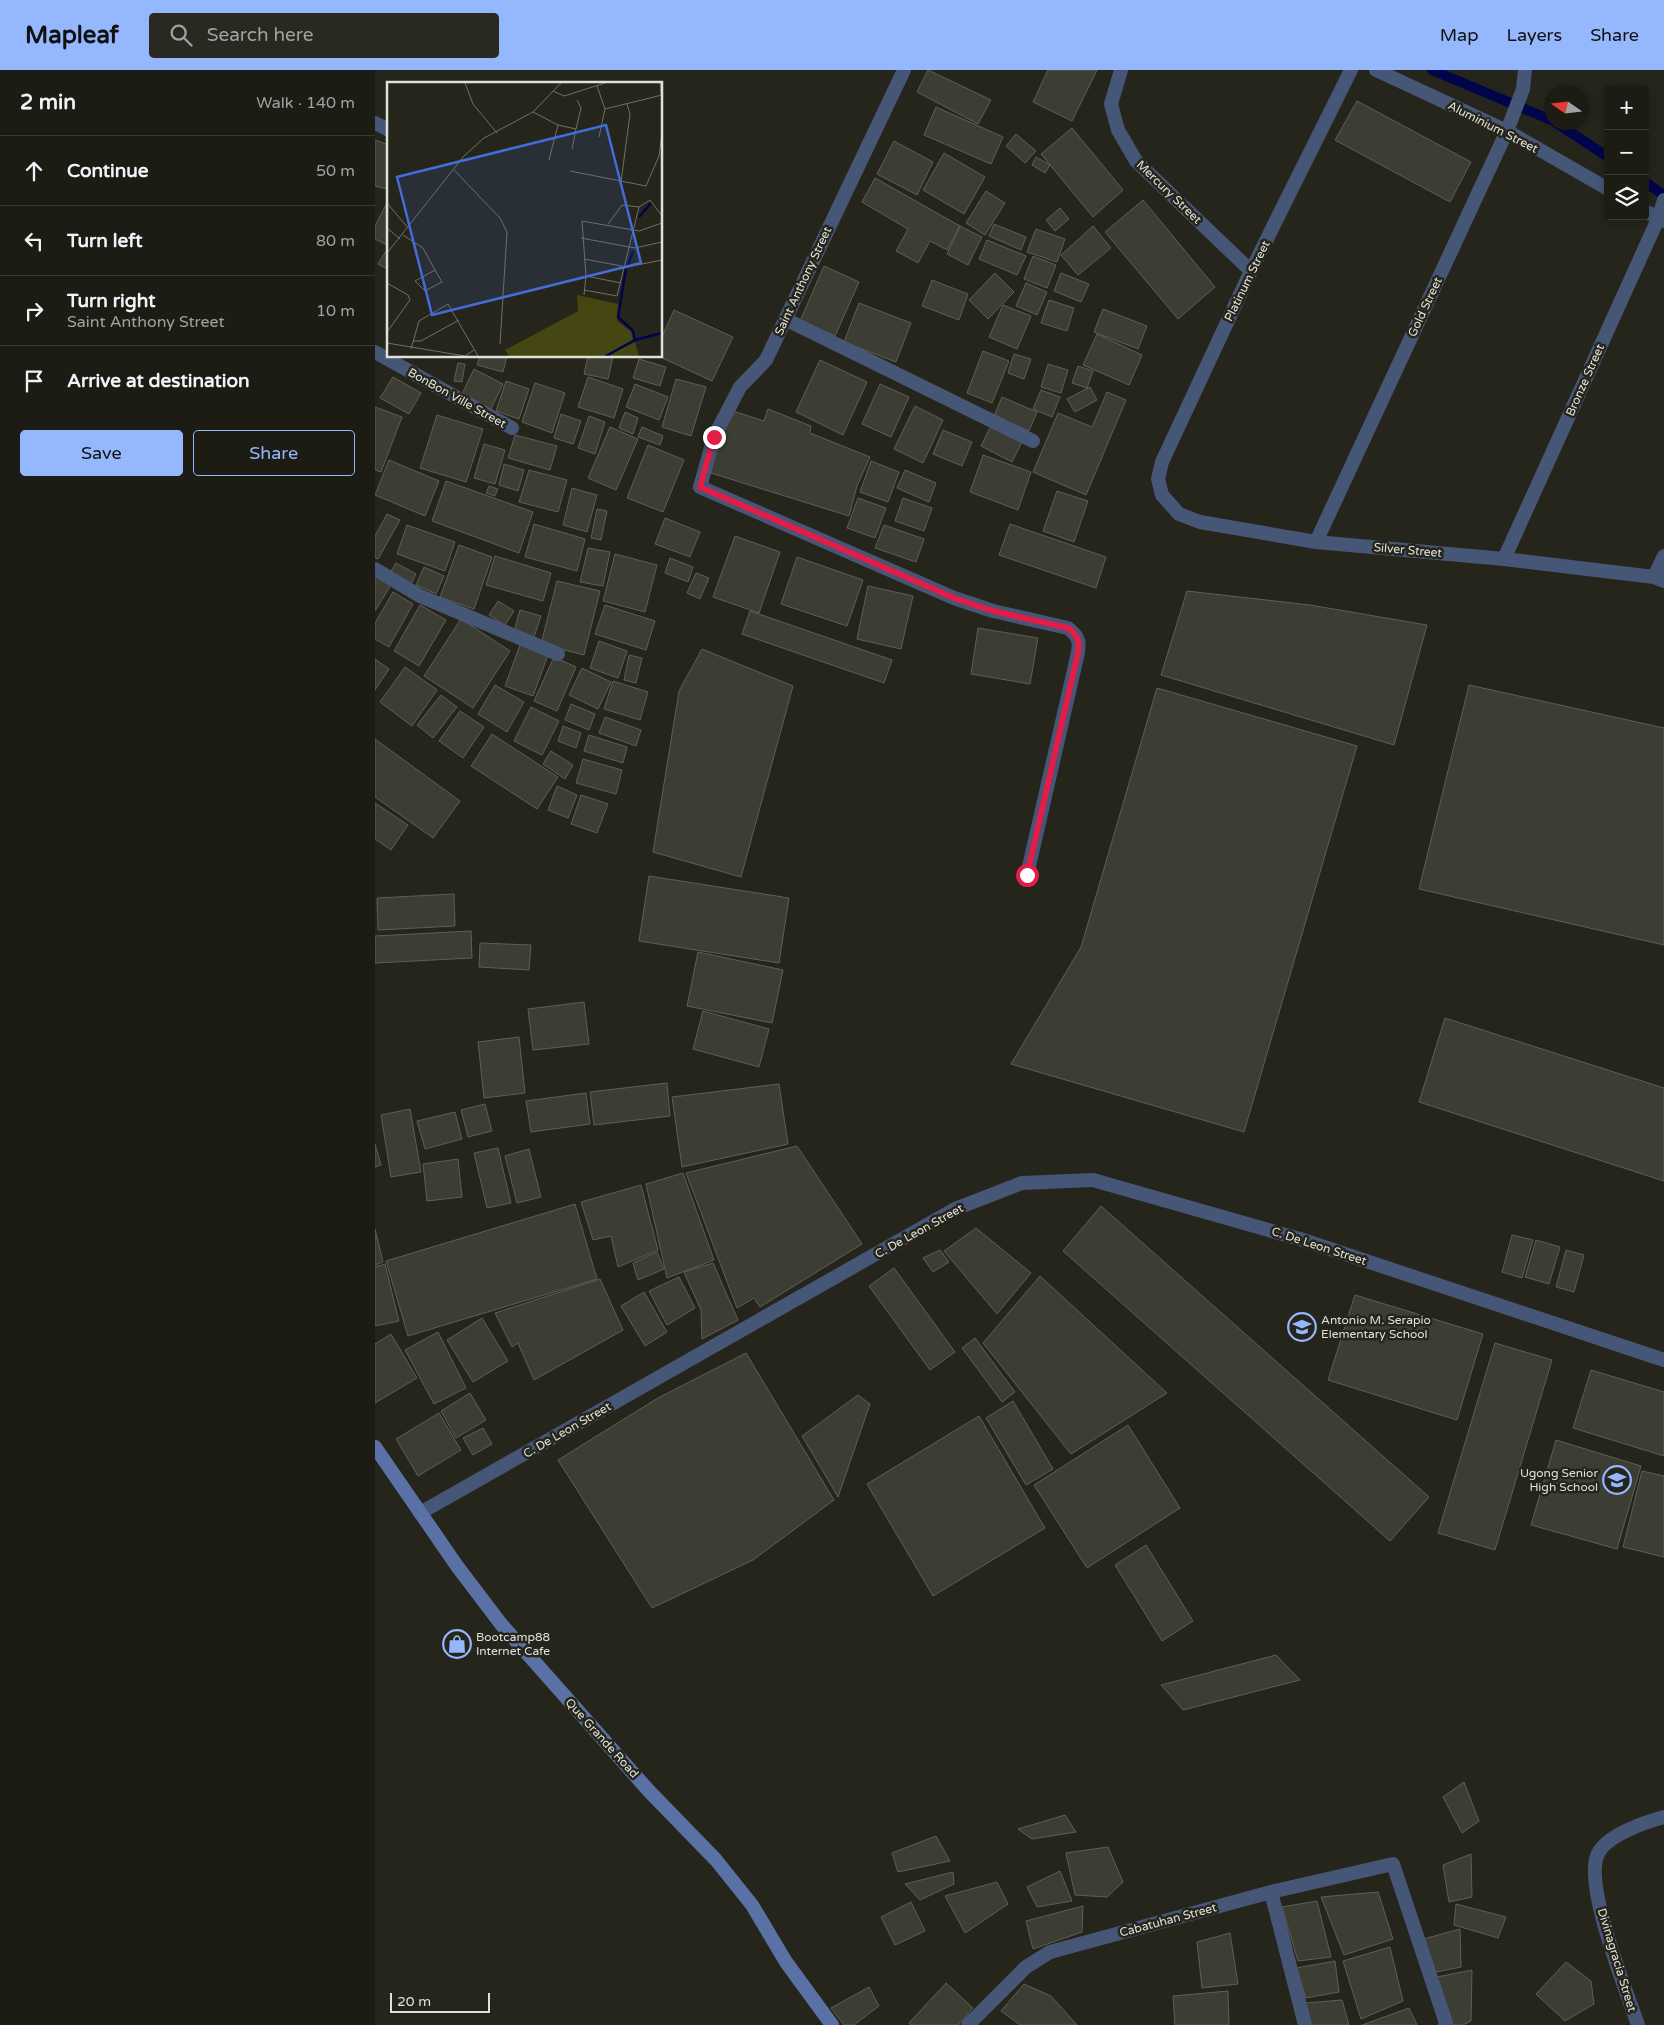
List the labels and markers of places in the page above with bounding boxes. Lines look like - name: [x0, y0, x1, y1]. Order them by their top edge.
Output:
- school or university icon: Antonio M. Serapio Elementary School: [1287, 1312, 1317, 1342]
- place label: Antonio M. Serapio Elementary School: [1321, 1313, 1431, 1341]
- school or university icon: Ugong Senior High School: [1602, 1465, 1632, 1495]
- place label: Ugong Senior High School: [1520, 1466, 1598, 1494]
- shop icon: Bootcamp88 Internet Cafe: [442, 1629, 472, 1659]
- place label: Bootcamp88 Internet Cafe: [476, 1630, 550, 1658]

